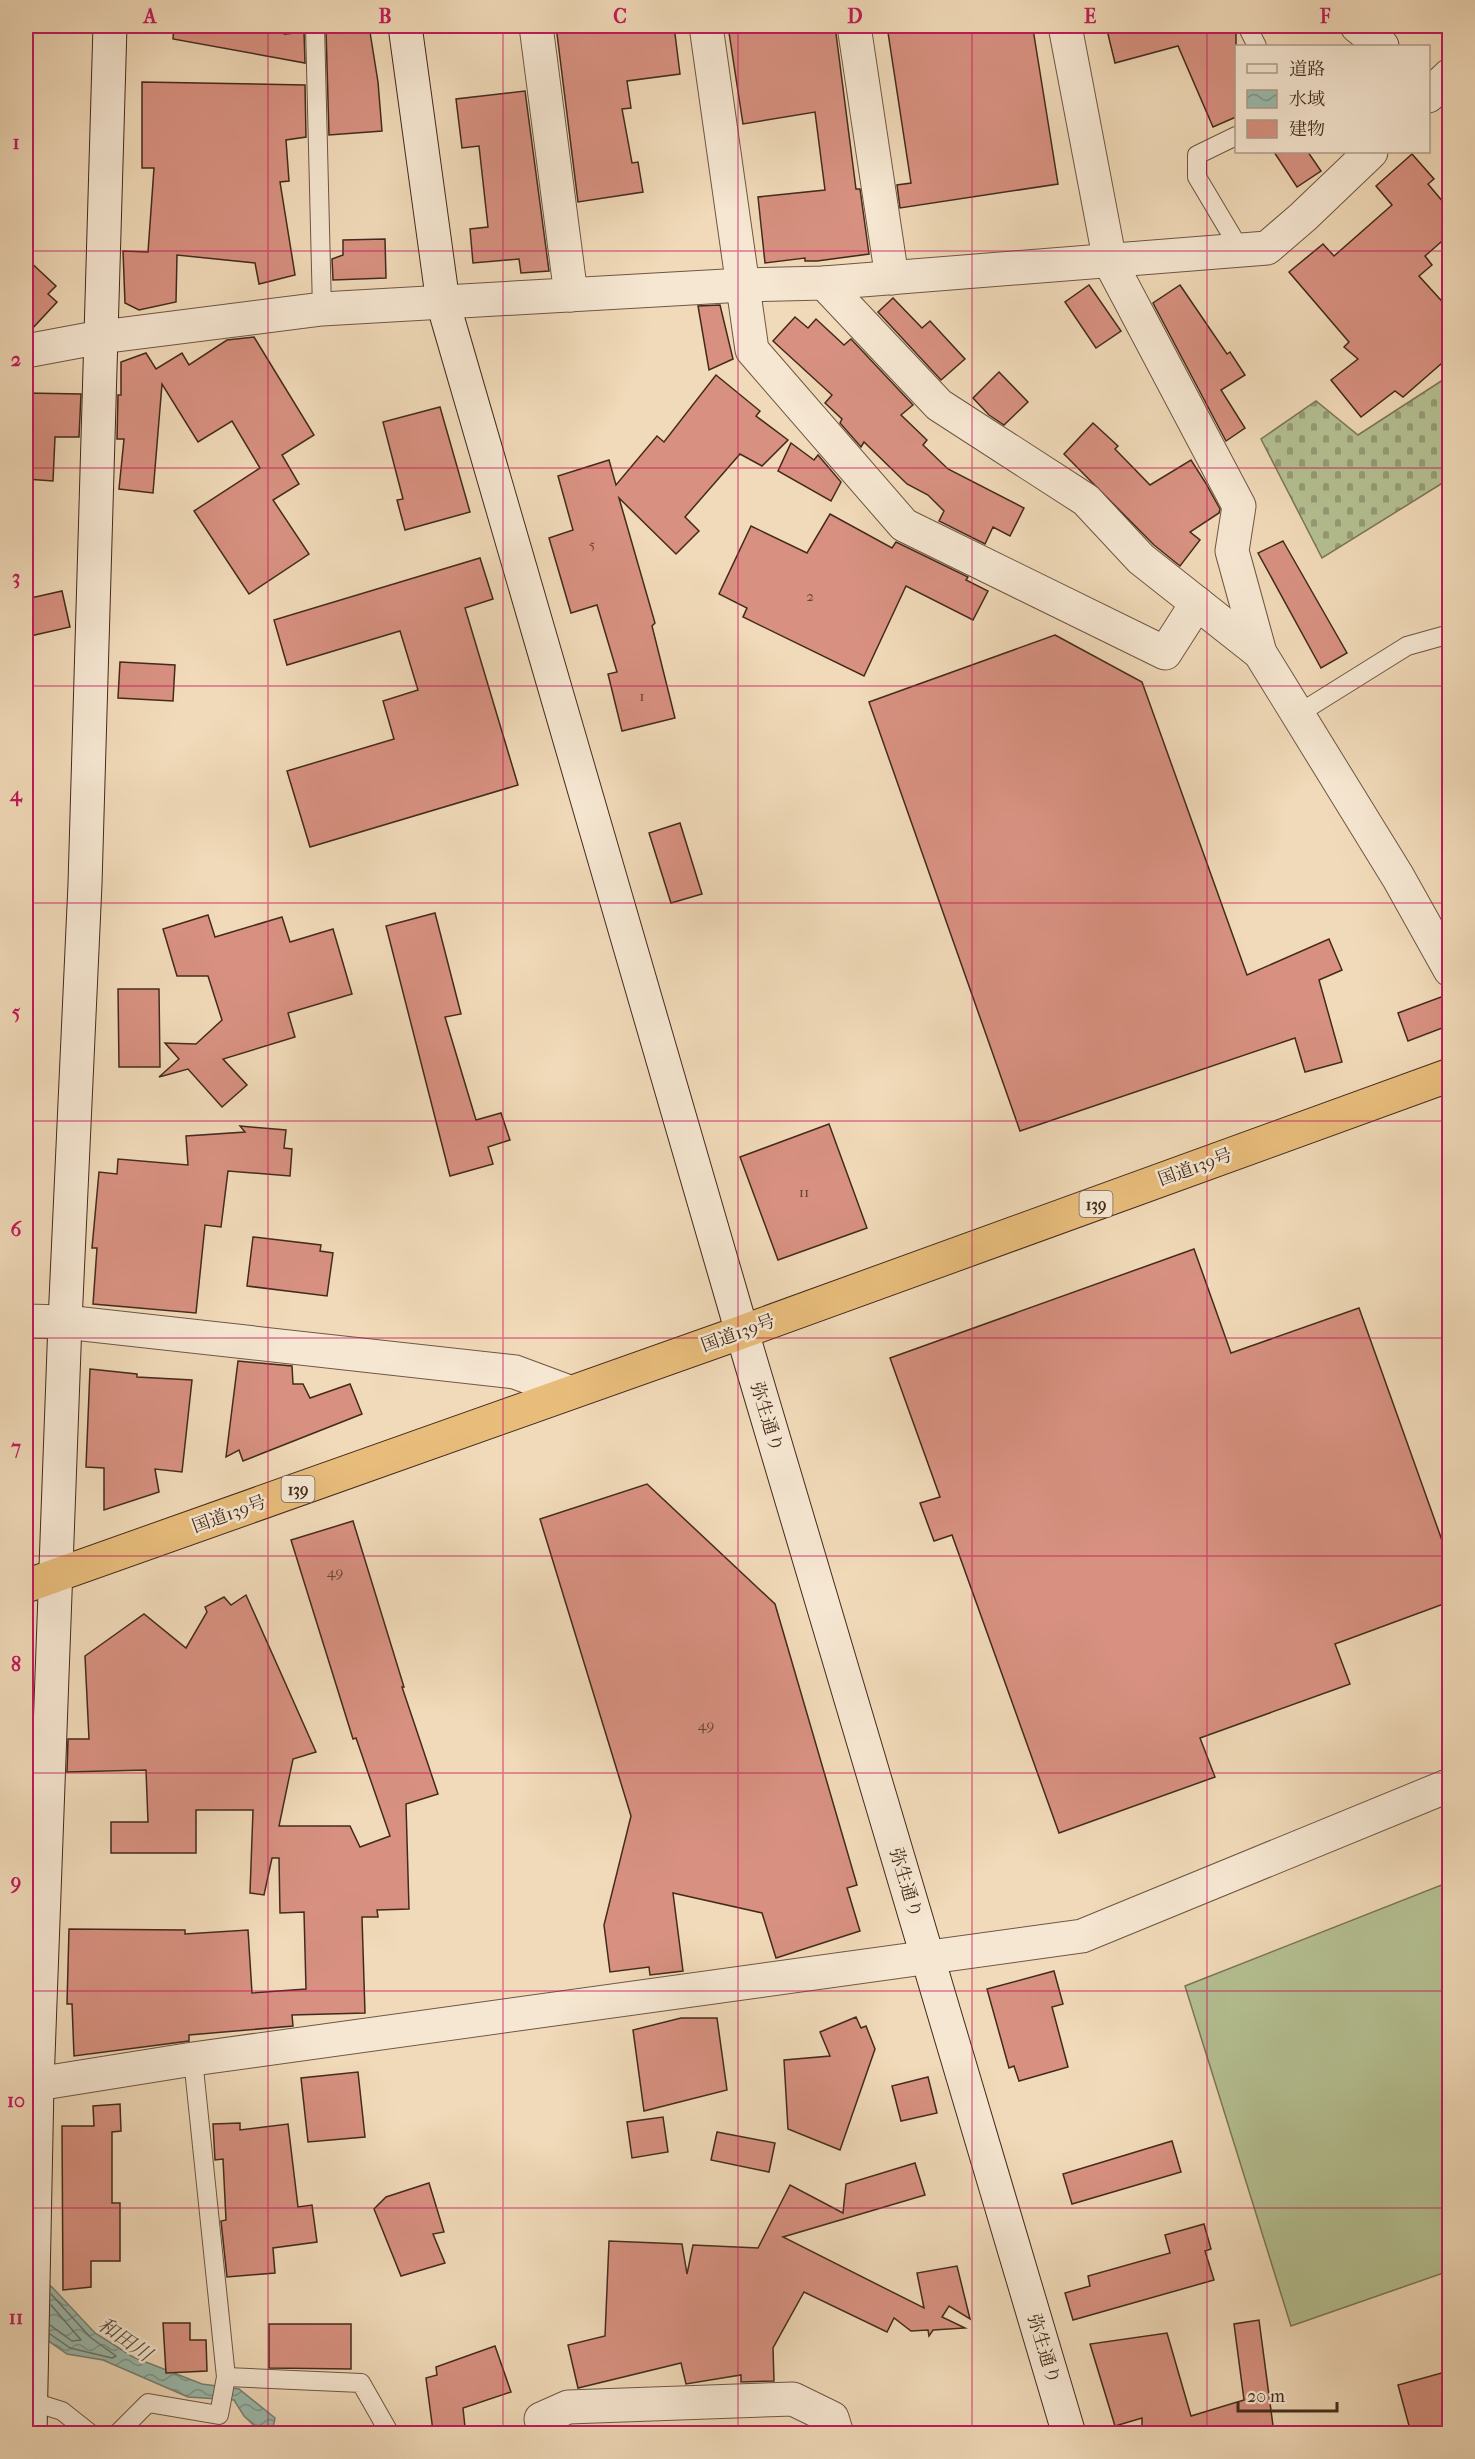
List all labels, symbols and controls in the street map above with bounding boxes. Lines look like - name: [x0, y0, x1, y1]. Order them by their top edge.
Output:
- text: A: [142, 5, 158, 28]
- text: B: [378, 5, 392, 28]
- text: C: [613, 5, 627, 28]
- text: D: [847, 5, 863, 28]
- text: E: [1084, 5, 1096, 28]
- text: F: [1319, 5, 1331, 28]
- legend: [1235, 45, 1430, 153]
- text: 道路: [1289, 59, 1325, 80]
- text: 水域: [1289, 89, 1325, 110]
- text: 建物: [1289, 119, 1325, 140]
- text: 1: [12, 131, 20, 154]
- text: 2: [11, 348, 21, 371]
- house number: 5: [589, 535, 595, 553]
- text: 3: [12, 566, 20, 589]
- house number: 2: [806, 587, 814, 605]
- house number: 1: [639, 687, 645, 705]
- text: 4: [9, 783, 23, 807]
- text: 5: [12, 1001, 21, 1024]
- street label: 国道139号: [1155, 1144, 1235, 1191]
- house number: 11: [799, 1183, 809, 1201]
- road number: 139: [1080, 1191, 1112, 1217]
- text: 6: [11, 1218, 23, 1241]
- street label: 国道139号: [698, 1310, 778, 1357]
- street label: 弥生通り: [746, 1380, 787, 1455]
- text: 7: [10, 1436, 21, 1459]
- road number: 139: [282, 1476, 314, 1502]
- street label: 国道139号: [189, 1491, 269, 1538]
- house number: 49: [327, 1563, 343, 1581]
- text: 8: [11, 1653, 21, 1676]
- house number: 49: [698, 1716, 714, 1734]
- street label: 弥生通り: [885, 1846, 926, 1921]
- text: 9: [10, 1871, 21, 1894]
- text: 10: [7, 2089, 25, 2112]
- text: 11: [9, 2306, 23, 2329]
- street label: 弥生通り: [1023, 2312, 1064, 2387]
- water label: 和田川: [94, 2313, 158, 2367]
- scale bar: [1238, 2375, 1337, 2413]
- text: 20 m: [1247, 2386, 1285, 2407]

